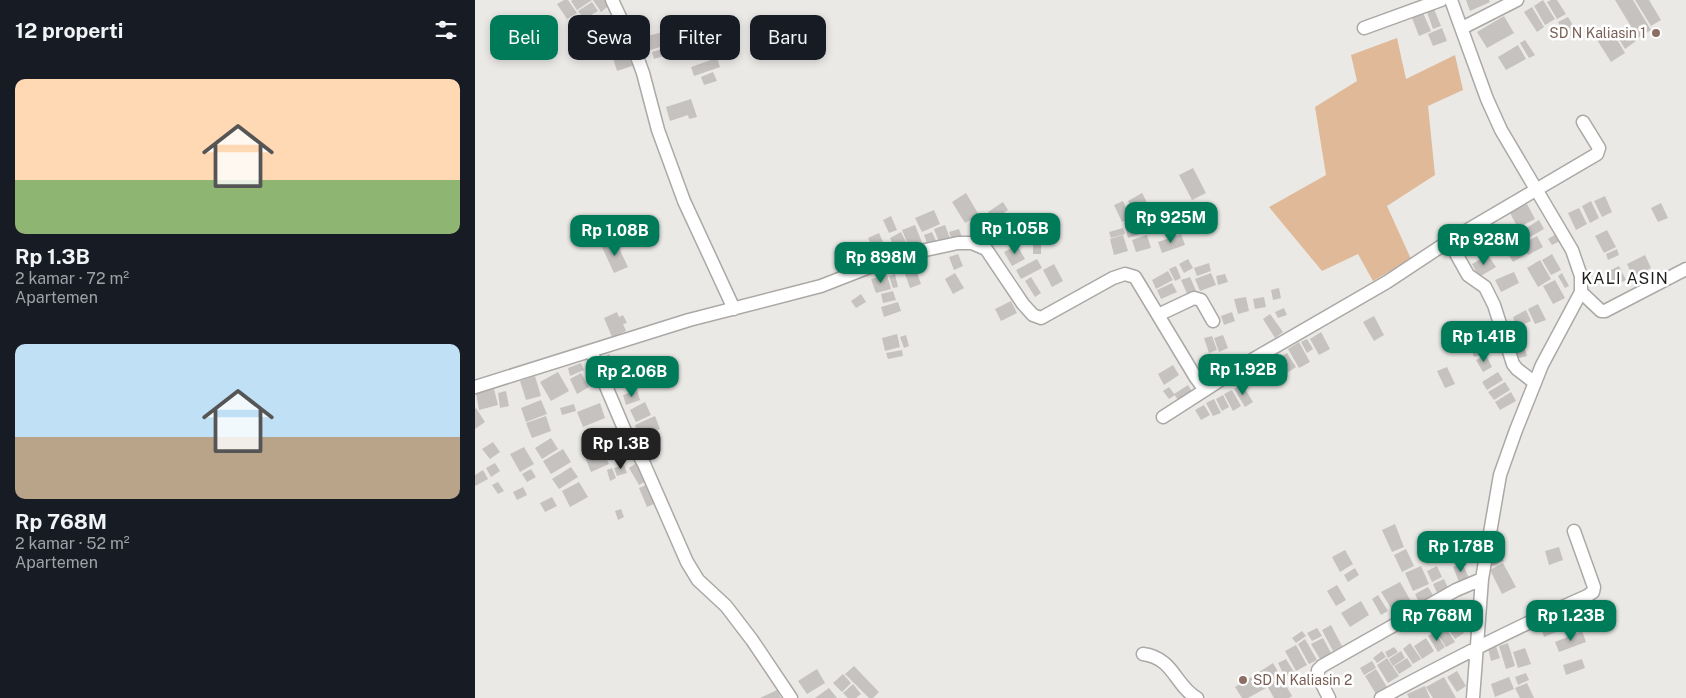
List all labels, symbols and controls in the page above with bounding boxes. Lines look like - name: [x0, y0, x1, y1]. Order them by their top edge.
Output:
- chip: Beli: [490, 15, 558, 60]
- chip: Sewa: [568, 15, 650, 60]
- chip: Filter: [660, 15, 740, 60]
- chip: Baru: [750, 15, 826, 60]
- icon: filters: [432, 16, 460, 44]
- text: 12 properti: [15, 18, 123, 43]
- place label: SD N Kaliasin 1: [1549, 25, 1646, 41]
- marker: SD N Kaliasin 1: [1650, 27, 1662, 39]
- icon: home: [193, 111, 283, 201]
- pin: Rp 925M: [1125, 202, 1217, 244]
- text: Rp 925M: [1136, 208, 1206, 227]
- pin: Rp 1.05B: [963, 212, 1067, 255]
- pin: Rp 1.08B: [563, 214, 667, 257]
- text: Rp 1.05B: [981, 219, 1049, 238]
- text: Rp 1.08B: [581, 221, 649, 240]
- pin: Rp 928M: [1438, 224, 1530, 266]
- text: Rp 928M: [1449, 230, 1519, 249]
- pin: Rp 898M: [835, 242, 927, 284]
- text: Rp 1.3B: [15, 244, 90, 269]
- text: Rp 898M: [846, 248, 916, 267]
- text: 2 kamar · 72 m²: [15, 269, 129, 288]
- district label: KALI ASIN: [1581, 269, 1669, 288]
- text: Apartemen: [15, 288, 98, 307]
- pin: Rp 1.41B: [1432, 320, 1536, 363]
- text: Rp 1.41B: [1452, 327, 1516, 346]
- pin: Rp 1.92B: [1191, 354, 1295, 396]
- pin: Rp 2.06B: [580, 356, 684, 398]
- text: Rp 1.92B: [1209, 360, 1277, 379]
- text: Rp 2.06B: [597, 362, 667, 381]
- icon: home: [193, 376, 283, 466]
- pin: Rp 1.3B: [575, 428, 667, 470]
- text: Rp 1.3B: [592, 434, 650, 453]
- text: Rp 768M: [15, 509, 107, 534]
- pin: Rp 1.78B: [1409, 530, 1513, 573]
- text: 2 kamar · 52 m²: [15, 534, 130, 553]
- text: Rp 1.78B: [1428, 537, 1494, 556]
- text: Apartemen: [15, 553, 98, 572]
- pin: Rp 768M: [1391, 600, 1483, 642]
- pin: Rp 1.23B: [1519, 600, 1623, 642]
- text: Rp 768M: [1402, 606, 1472, 625]
- text: Rp 1.23B: [1537, 606, 1605, 625]
- place label: SD N Kaliasin 2: [1253, 672, 1352, 688]
- marker: SD N Kaliasin 2: [1237, 674, 1249, 686]

